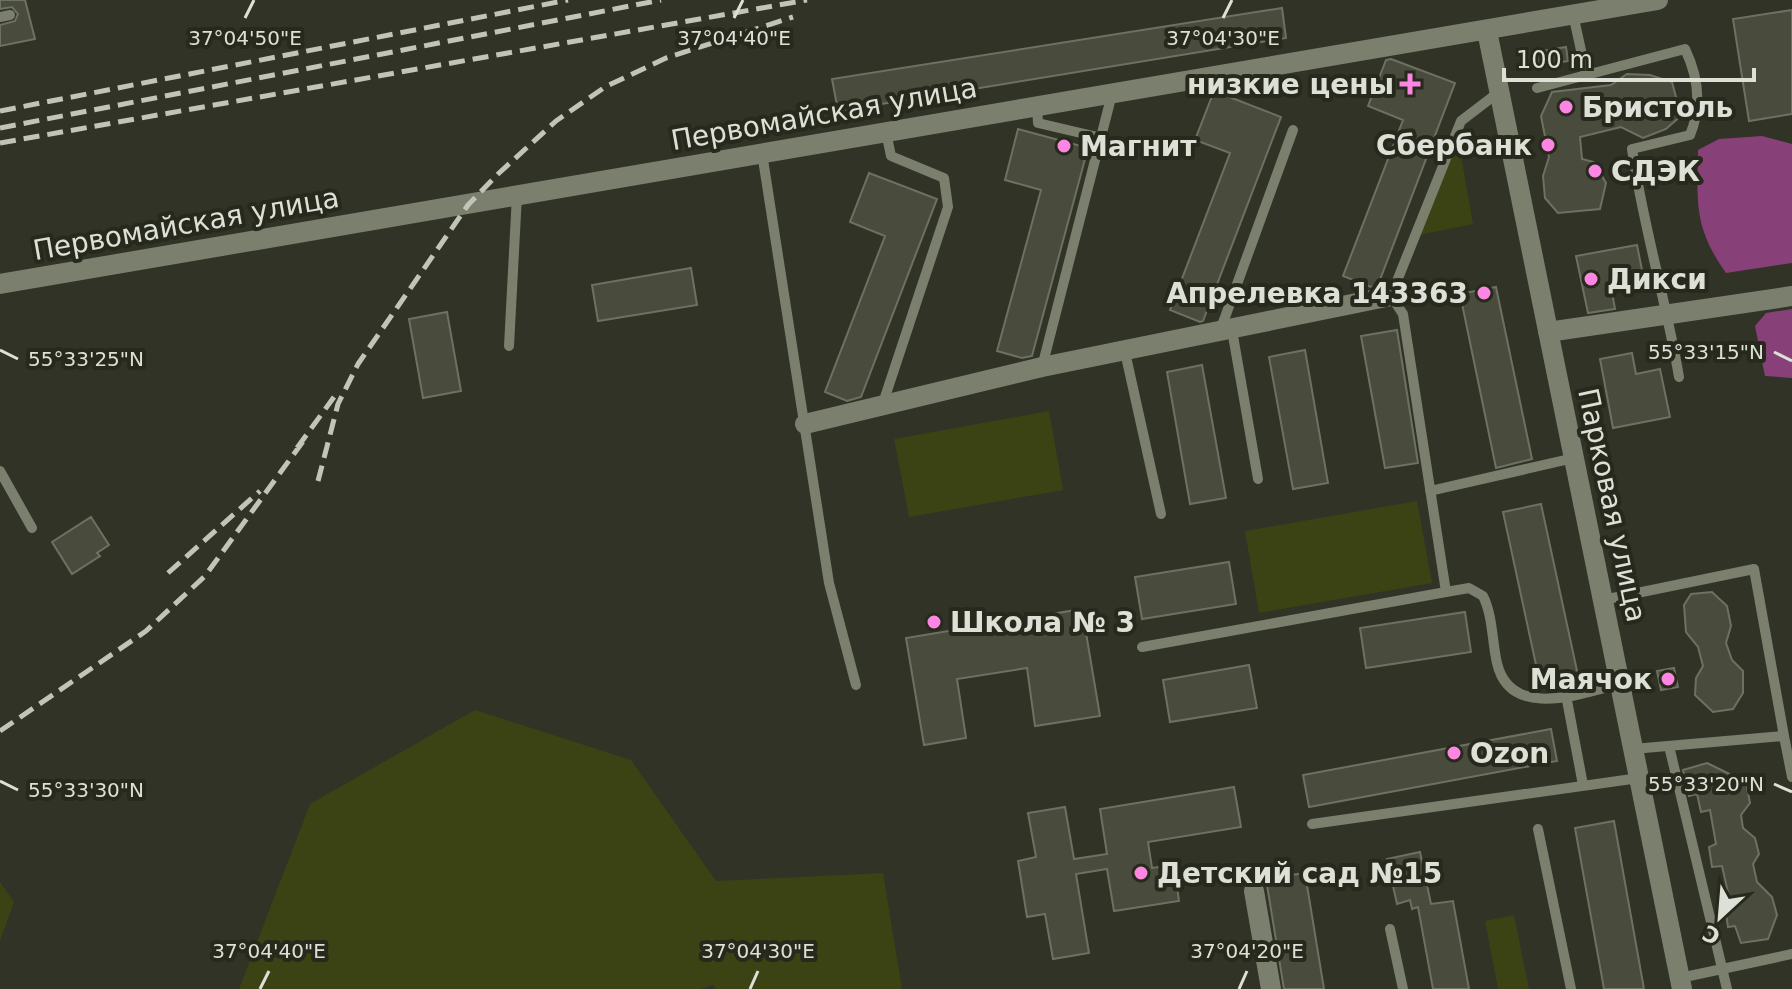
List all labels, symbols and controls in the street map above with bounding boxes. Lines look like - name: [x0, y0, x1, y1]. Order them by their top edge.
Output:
- text: 37°04'50"E: [188, 26, 302, 50]
- text: 37°04'40"E: [677, 26, 791, 50]
- text: 37°04'30"E: [1166, 26, 1280, 50]
- scale bar: [1504, 32, 1754, 82]
- text: 100 m: [1516, 46, 1593, 74]
- place label: низкие цены: [1187, 68, 1394, 101]
- street label: Первомайская улица: [668, 71, 980, 157]
- marker: низкие цены: [1401, 75, 1419, 93]
- place label: Бристоль: [1582, 91, 1733, 124]
- marker: Бристоль: [1557, 98, 1575, 116]
- place label: Сбербанк: [1376, 129, 1532, 162]
- place label: Магнит: [1080, 130, 1197, 163]
- marker: Сбербанк: [1539, 136, 1557, 154]
- marker: Магнит: [1055, 137, 1073, 155]
- place label: СДЭК: [1611, 155, 1700, 188]
- marker: СДЭК: [1586, 162, 1604, 180]
- street label: Первомайская улица: [30, 181, 342, 267]
- place label: Дикси: [1607, 263, 1707, 296]
- marker: Дикси: [1582, 270, 1600, 288]
- place label: Апрелевка 143363: [1166, 277, 1468, 310]
- marker: Апрелевка 143363: [1475, 284, 1493, 302]
- text: 55°33'15"N: [1648, 340, 1764, 364]
- text: 55°33'25"N: [28, 347, 144, 371]
- street label: Парковая улица: [1571, 385, 1653, 625]
- place label: Школа № 3: [950, 606, 1135, 639]
- marker: Школа № 3: [925, 613, 943, 631]
- place label: Маячок: [1530, 663, 1652, 696]
- marker: Маячок: [1659, 670, 1677, 688]
- place label: Ozon: [1470, 737, 1549, 770]
- marker: Ozon: [1445, 744, 1463, 762]
- text: 55°33'20"N: [1648, 772, 1764, 796]
- text: 55°33'30"N: [28, 778, 144, 802]
- place label: Детский сад №15: [1157, 857, 1442, 890]
- marker: Детский сад №15: [1132, 864, 1150, 882]
- north arrow: [1680, 877, 1760, 957]
- text: С: [1699, 920, 1724, 949]
- text: 37°04'40"E: [212, 939, 326, 963]
- text: 37°04'30"E: [701, 939, 815, 963]
- text: 37°04'20"E: [1190, 939, 1304, 963]

